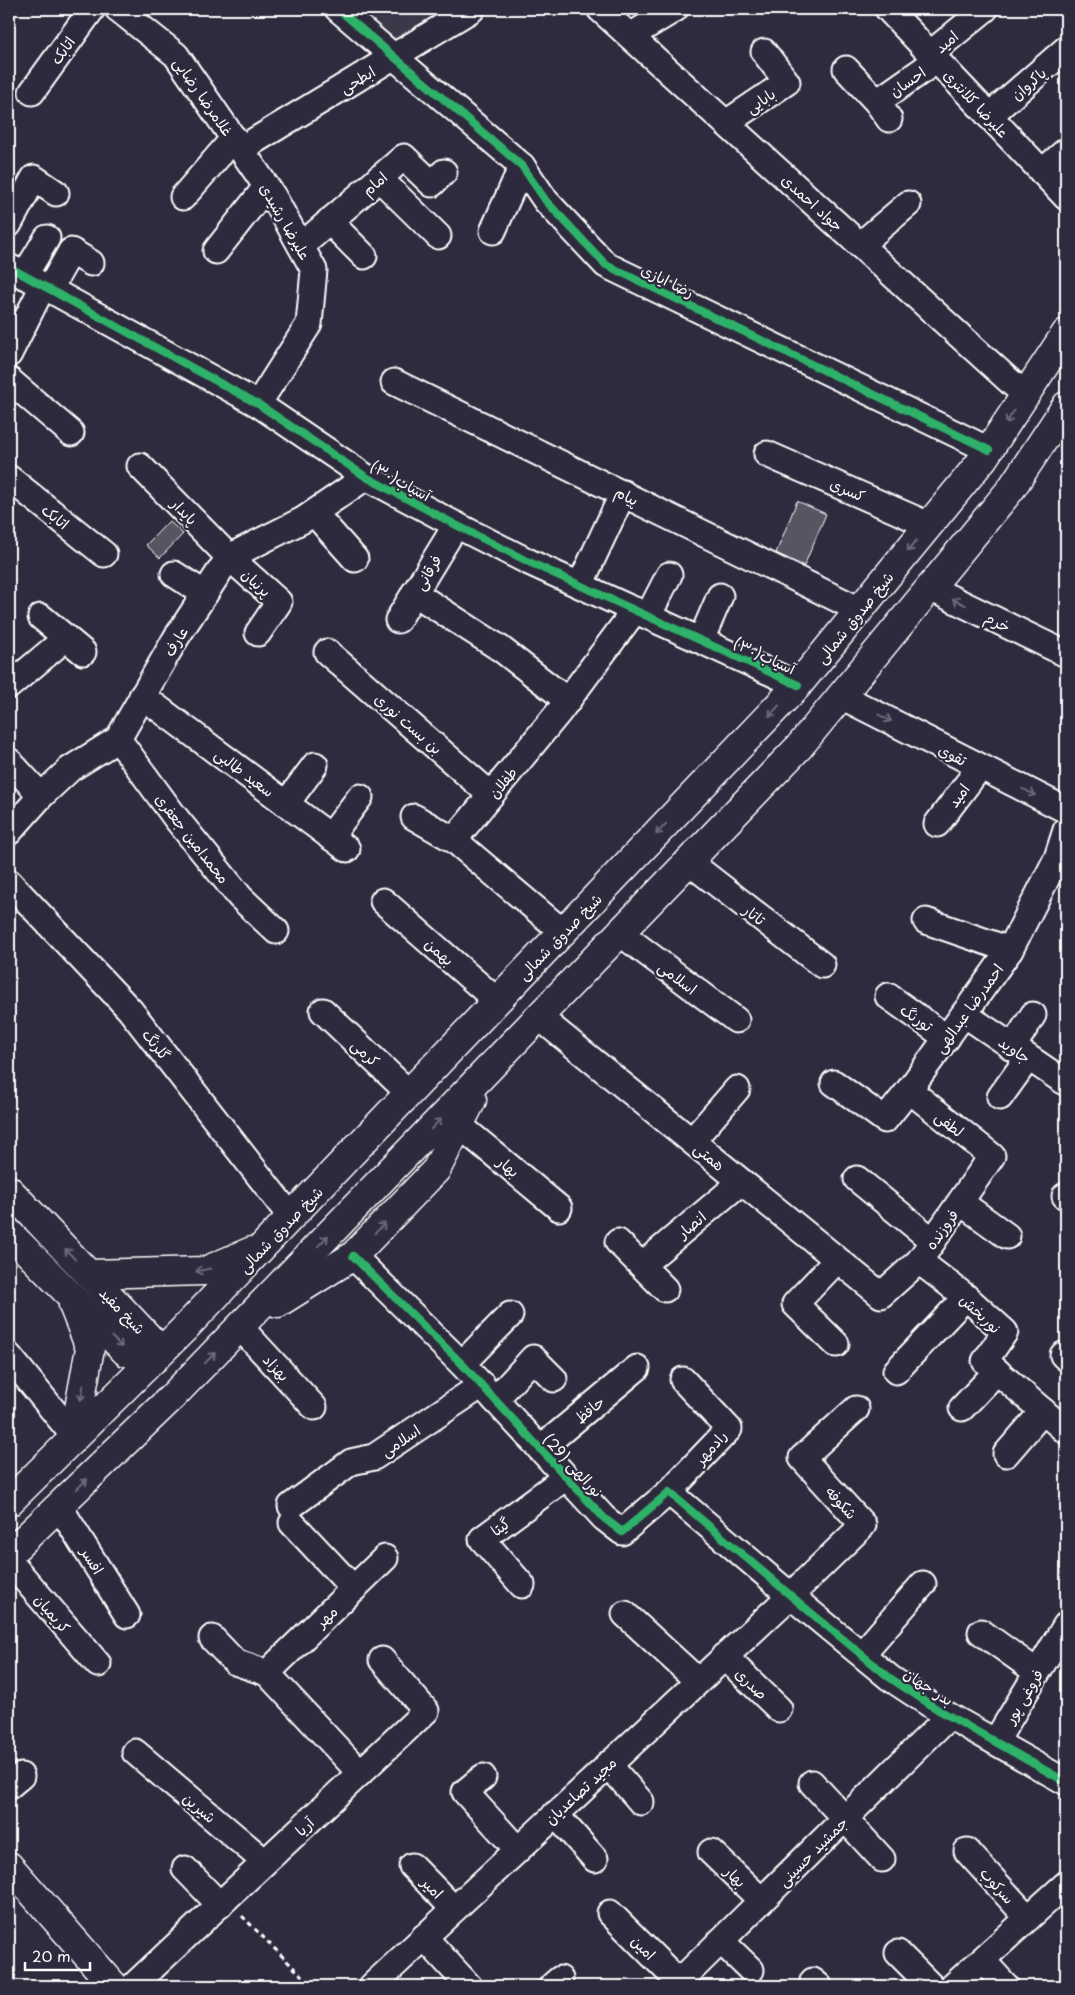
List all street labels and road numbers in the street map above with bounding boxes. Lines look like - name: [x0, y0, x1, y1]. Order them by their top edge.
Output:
- street label: امید: [929, 24, 963, 58]
- street label: اتابک: [44, 31, 80, 69]
- street label: غلامرضا رضایی: [168, 52, 240, 140]
- street label: ابطحی: [335, 59, 379, 99]
- street label: احسان: [884, 60, 930, 102]
- street label: پاکروان: [1005, 61, 1051, 105]
- street label: علیرضا کلانتری: [939, 63, 1015, 143]
- street label: بابایی: [740, 82, 780, 118]
- street label: امام: [356, 165, 393, 201]
- street label: جواد احمدی: [777, 168, 849, 236]
- street label: علیرضا رشیدی: [255, 178, 317, 264]
- street label: رضا ایازی: [637, 257, 699, 303]
- street label: آسیاب(۳۰): [367, 454, 437, 507]
- street label: کسری: [827, 471, 869, 507]
- street label: پیام: [611, 479, 643, 511]
- street label: پایدار: [166, 492, 204, 530]
- street label: اتابک: [37, 498, 75, 534]
- street label: فرقانی: [407, 550, 447, 594]
- street label: پرنیان: [237, 562, 277, 602]
- street label: شیخ صدوق شمالی: [809, 566, 899, 668]
- street label: خرم: [980, 605, 1015, 639]
- street label: عارف: [157, 622, 193, 660]
- street label: آسیاب(۳۰): [730, 631, 801, 680]
- street label: بن بست نوری: [370, 687, 448, 759]
- street label: تقوی: [935, 737, 972, 771]
- street label: سعید طالبی: [210, 742, 280, 802]
- street label: طفلان: [482, 761, 522, 803]
- street label: امید: [941, 778, 975, 812]
- street label: محمدامین جعفری: [150, 788, 236, 888]
- street label: شیخ صدوق شمالی: [511, 887, 607, 985]
- street label: تاتار: [738, 897, 771, 930]
- street label: بهمن: [420, 932, 460, 970]
- street label: اسلامی: [654, 955, 702, 999]
- street label: احمدرضا عبدالهی: [928, 959, 1008, 1057]
- street label: تورنگ: [896, 997, 939, 1037]
- street label: گلرنگ: [137, 1023, 177, 1065]
- street label: جاوید: [994, 1030, 1036, 1068]
- street label: کرمی: [347, 1033, 385, 1071]
- street label: لطفی: [931, 1104, 969, 1142]
- street label: همتی: [690, 1136, 730, 1176]
- street label: بهار: [492, 1149, 525, 1182]
- street label: شیخ صدوق شمالی: [232, 1180, 328, 1278]
- street label: فروزنده: [919, 1204, 963, 1254]
- street label: انصار: [671, 1205, 711, 1244]
- street label: شیخ مفید: [95, 1281, 151, 1339]
- street label: نوربخش: [955, 1288, 1007, 1338]
- street label: بهزاد: [258, 1348, 296, 1386]
- street label: حافظ: [569, 1390, 609, 1428]
- street label: اسلامی: [375, 1418, 425, 1462]
- street label: رادمهر: [687, 1425, 731, 1471]
- street label: نورالهی (29): [538, 1428, 610, 1502]
- street label: شکوفه: [821, 1480, 863, 1524]
- street label: گیتا: [485, 1511, 515, 1541]
- street label: افسر: [75, 1540, 110, 1578]
- street label: کریمیان: [29, 1588, 77, 1638]
- street label: مهر: [308, 1600, 342, 1634]
- street label: بدر جهان: [900, 1661, 958, 1711]
- street label: صدری: [731, 1662, 773, 1704]
- street label: فروغی پور: [997, 1665, 1048, 1728]
- street label: مجید تصاعدیان: [539, 1751, 621, 1829]
- street label: شیرین: [178, 1786, 222, 1828]
- street label: آریا: [289, 1810, 320, 1841]
- street label: جمشید حسینی: [772, 1811, 852, 1891]
- street label: بهار: [719, 1859, 752, 1892]
- street label: سرکوب: [975, 1862, 1021, 1908]
- street label: امیر: [415, 1869, 449, 1903]
- street label: امین: [626, 1929, 662, 1965]

